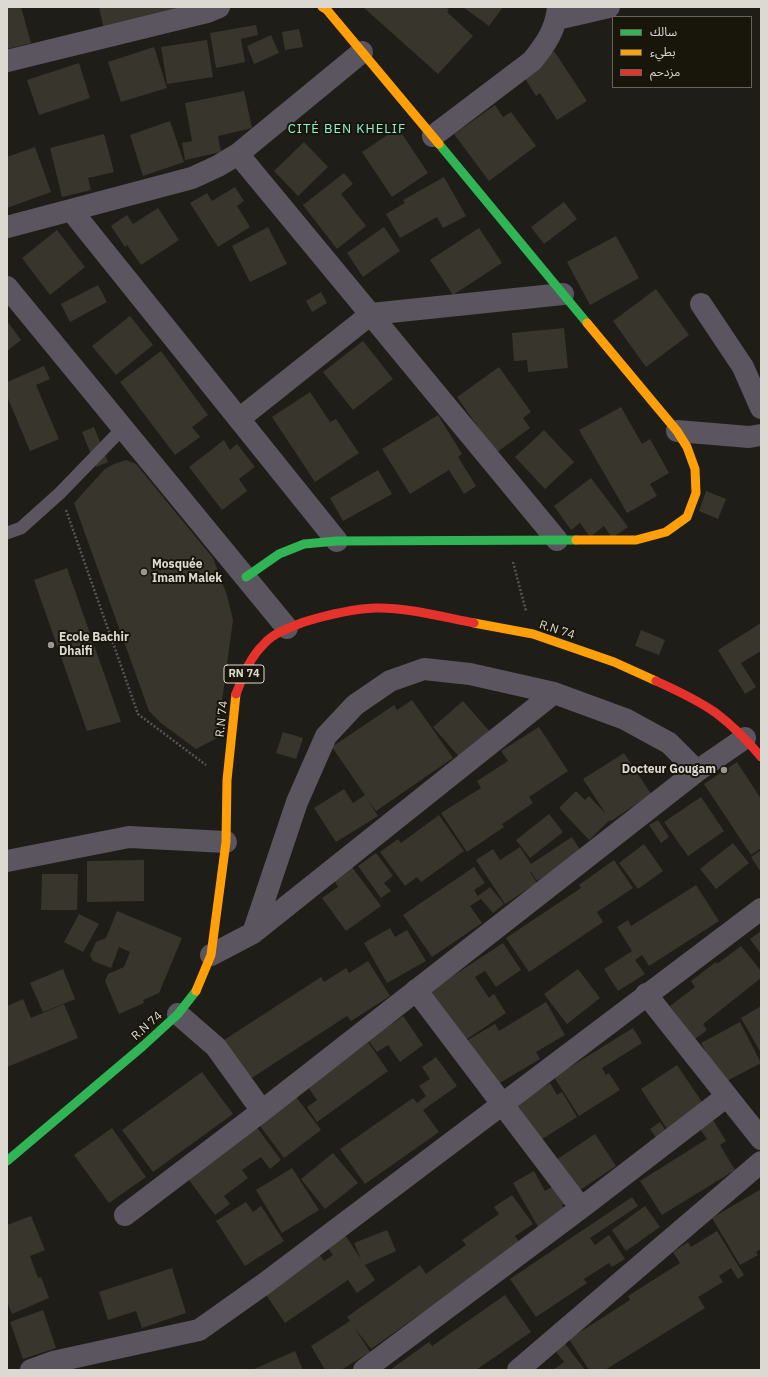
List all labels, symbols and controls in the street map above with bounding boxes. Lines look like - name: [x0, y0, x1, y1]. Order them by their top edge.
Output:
- legend: [612, 16, 752, 88]
- text: سالك: [650, 24, 677, 39]
- text: بطيء: [650, 44, 676, 59]
- text: مزدحم: [650, 64, 680, 79]
- district label: CITÉ BEN KHELIF: [288, 121, 406, 137]
- place label: Mosquée Imam Malek: [152, 558, 222, 586]
- marker: Mosquée Imam Malek: [139, 567, 149, 577]
- street label: R.N 74: [537, 617, 577, 643]
- place label: Ecole Bachir Dhaifi: [59, 631, 129, 659]
- marker: Ecole Bachir Dhaifi: [46, 640, 56, 650]
- road number: RN 74: [224, 665, 264, 683]
- street label: R.N 74: [213, 700, 231, 738]
- place label: Docteur Gougam: [622, 763, 716, 777]
- marker: Docteur Gougam: [719, 765, 729, 775]
- street label: R.N 74: [129, 1008, 165, 1044]

